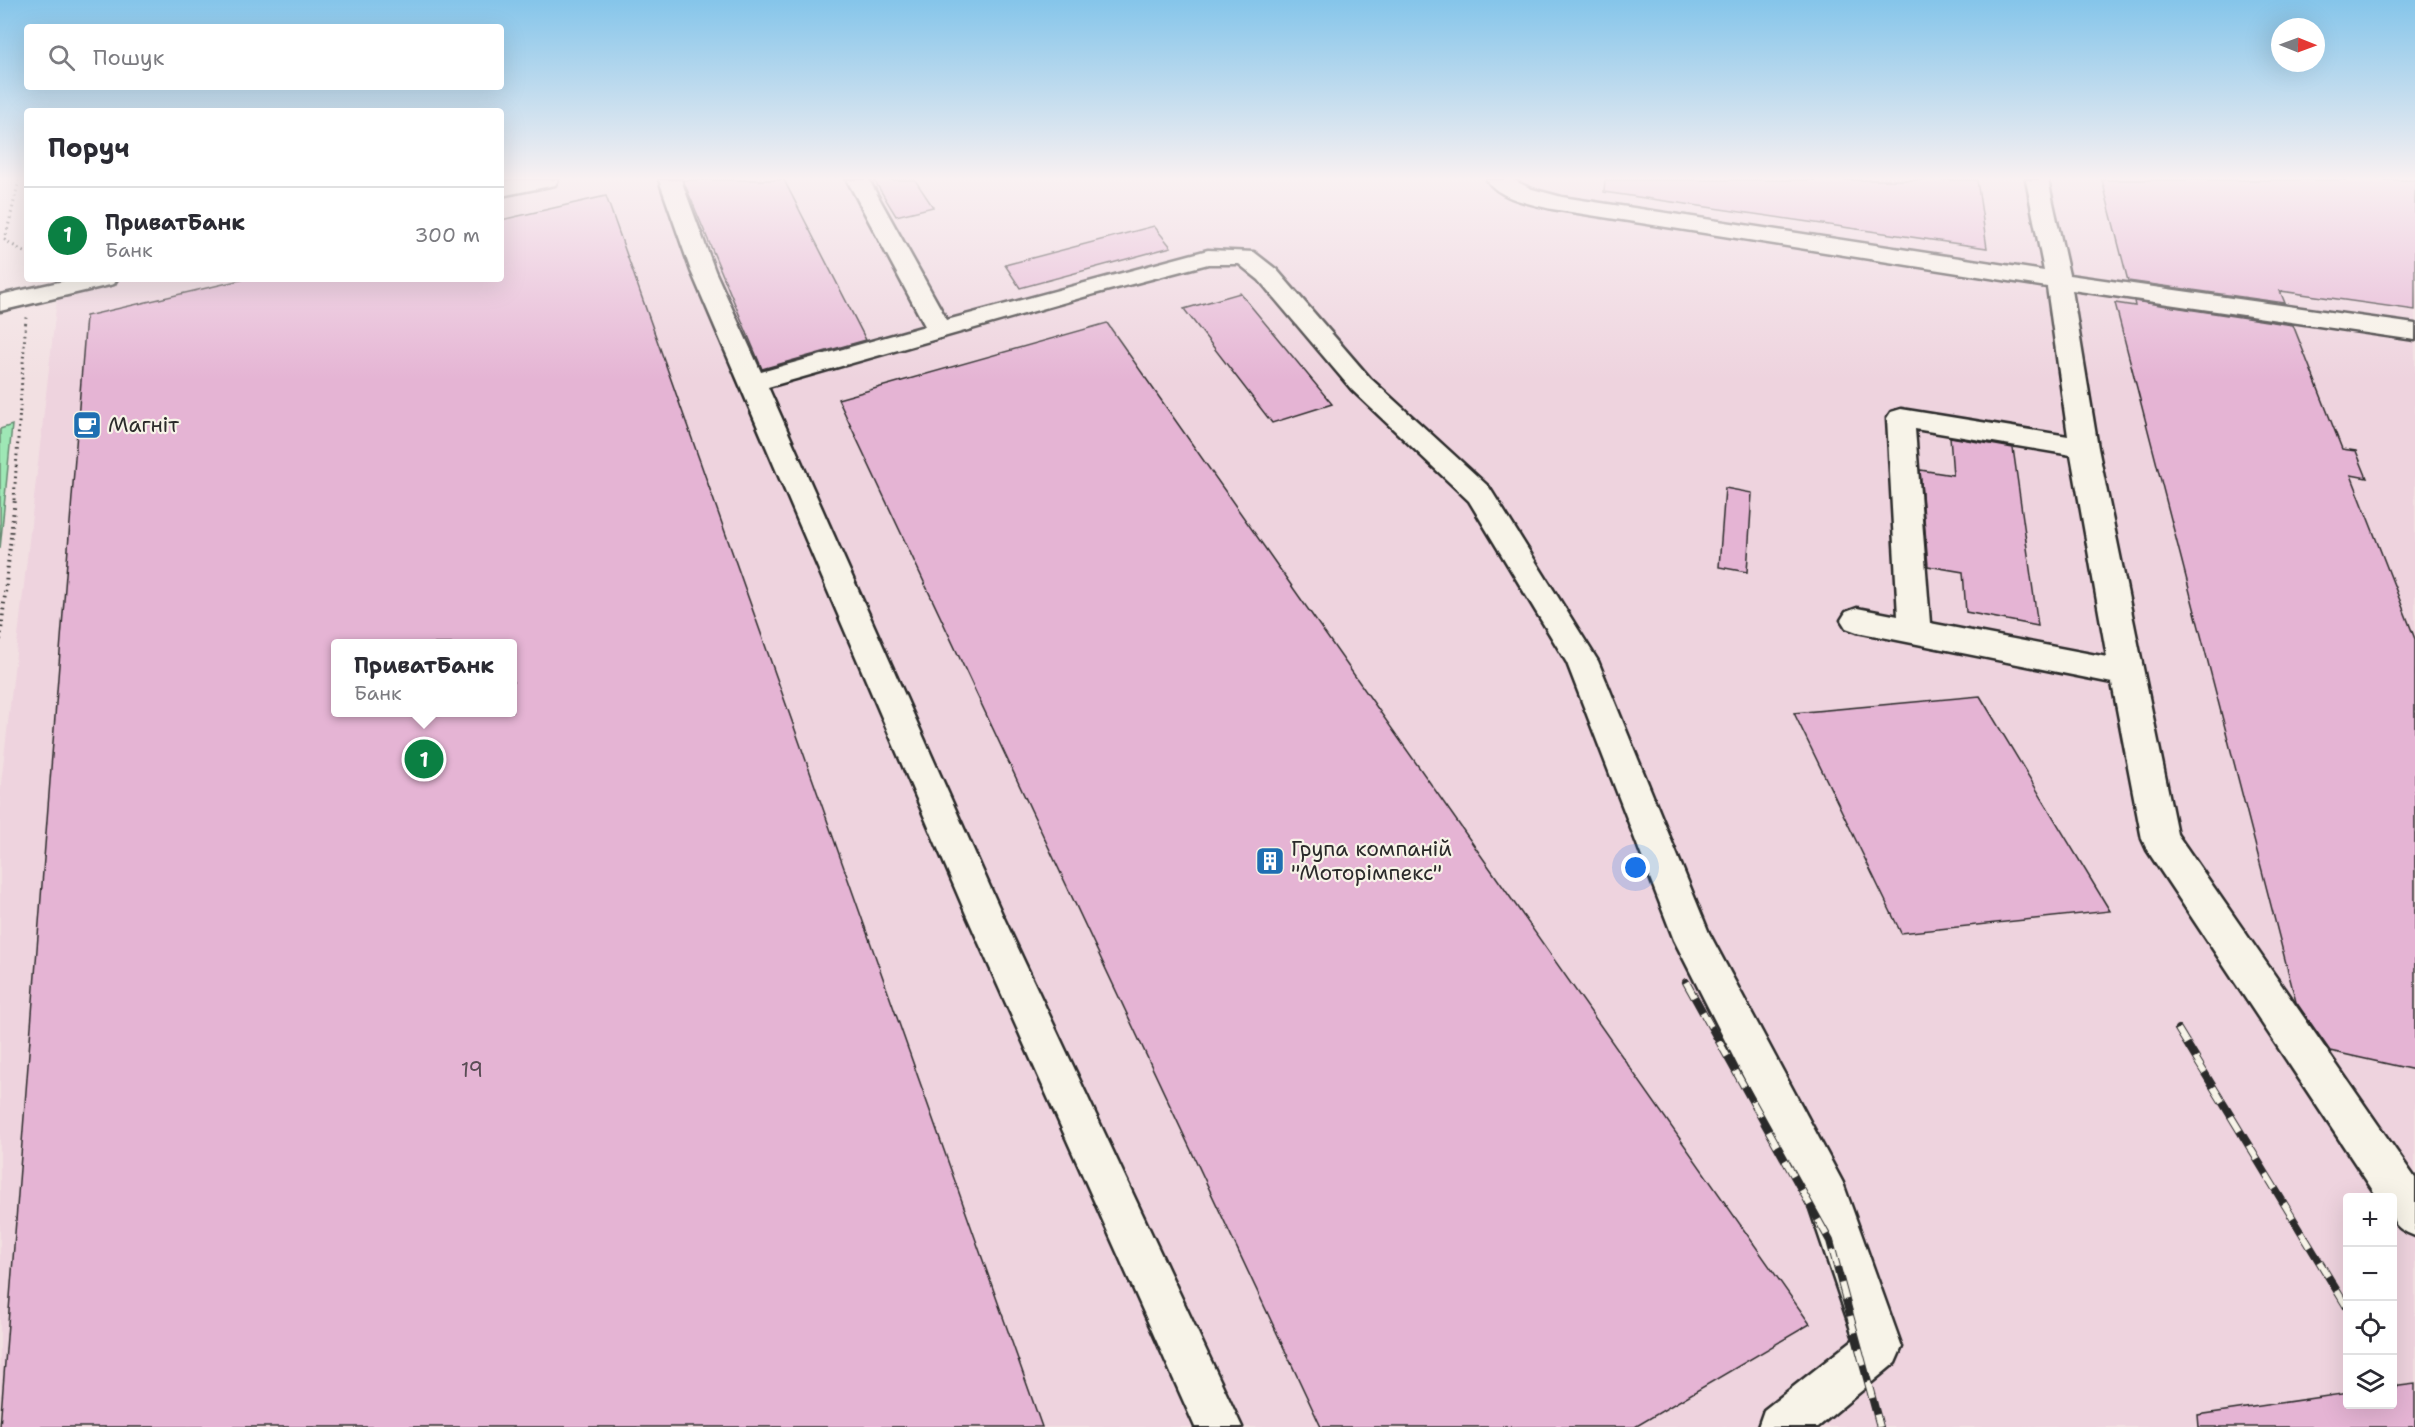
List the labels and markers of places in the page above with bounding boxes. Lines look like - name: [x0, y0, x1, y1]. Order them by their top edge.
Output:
- cafe icon: Магніт: [71, 409, 103, 441]
- place label: Магніт: [108, 411, 179, 439]
- pin: 1: [404, 736, 444, 782]
- place label: Група компаній "Моторімпекс": [1291, 835, 1452, 887]
- building icon: Група компаній "Моторімпекс": [1254, 845, 1286, 877]

